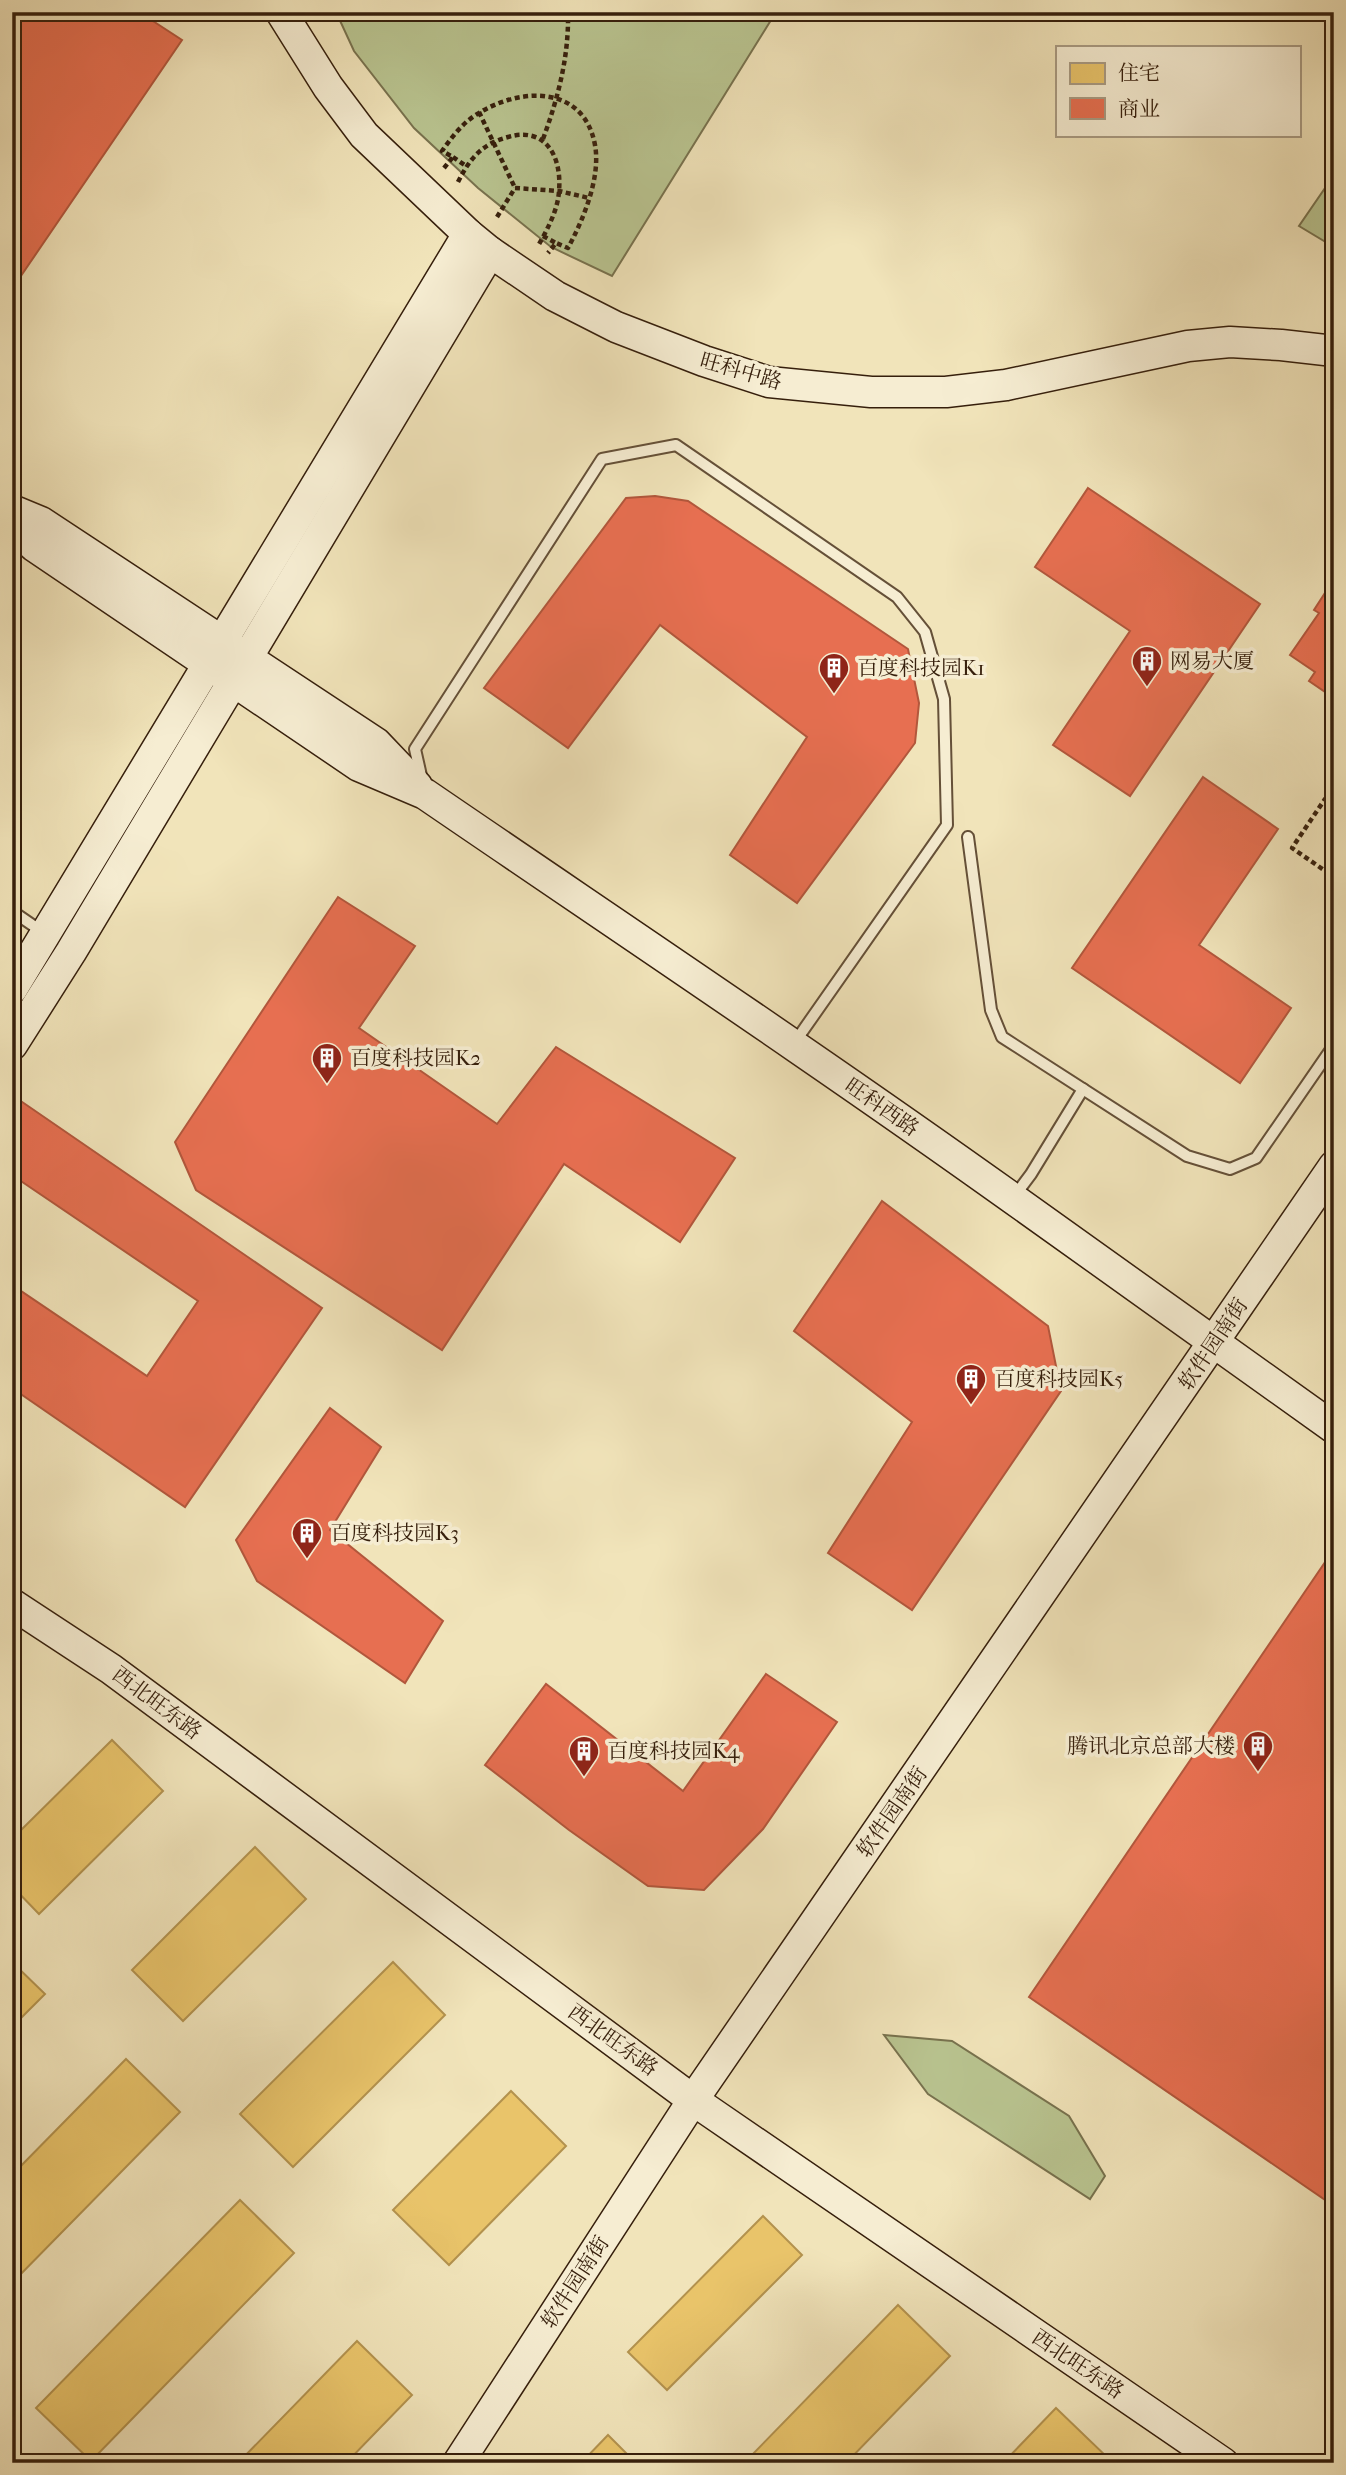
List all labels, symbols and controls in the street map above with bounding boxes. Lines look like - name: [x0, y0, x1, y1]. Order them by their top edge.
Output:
- legend: [1056, 46, 1300, 136]
- text: 住宅: [1118, 61, 1160, 85]
- text: 商业: [1118, 97, 1160, 121]
- street label: 旺科中路: [697, 348, 785, 394]
- building icon: 网易大厦: [1130, 644, 1164, 688]
- place label: 网易大厦: [1170, 649, 1254, 673]
- building icon: 百度科技园K1: [817, 651, 851, 695]
- place label: 百度科技园K1: [857, 656, 985, 680]
- building icon: 百度科技园K2: [310, 1041, 344, 1085]
- place label: 百度科技园K2: [350, 1046, 481, 1070]
- street label: 旺科西路: [841, 1073, 923, 1141]
- street label: 软件园南街: [1174, 1294, 1252, 1394]
- building icon: 百度科技园K5: [954, 1362, 988, 1406]
- place label: 百度科技园K5: [994, 1367, 1123, 1391]
- building icon: 百度科技园K3: [290, 1516, 324, 1560]
- place label: 百度科技园K3: [330, 1521, 459, 1545]
- street label: 西北旺东路: [108, 1662, 206, 1744]
- building icon: 腾讯北京总部大楼: [1241, 1729, 1275, 1773]
- building icon: 百度科技园K4: [567, 1734, 601, 1778]
- place label: 腾讯北京总部大楼: [1067, 1734, 1235, 1758]
- place label: 百度科技园K4: [607, 1739, 740, 1763]
- street label: 软件园南街: [852, 1762, 932, 1862]
- street label: 西北旺东路: [563, 1999, 663, 2081]
- street label: 软件园南街: [536, 2231, 614, 2333]
- street label: 西北旺东路: [1028, 2325, 1128, 2403]

